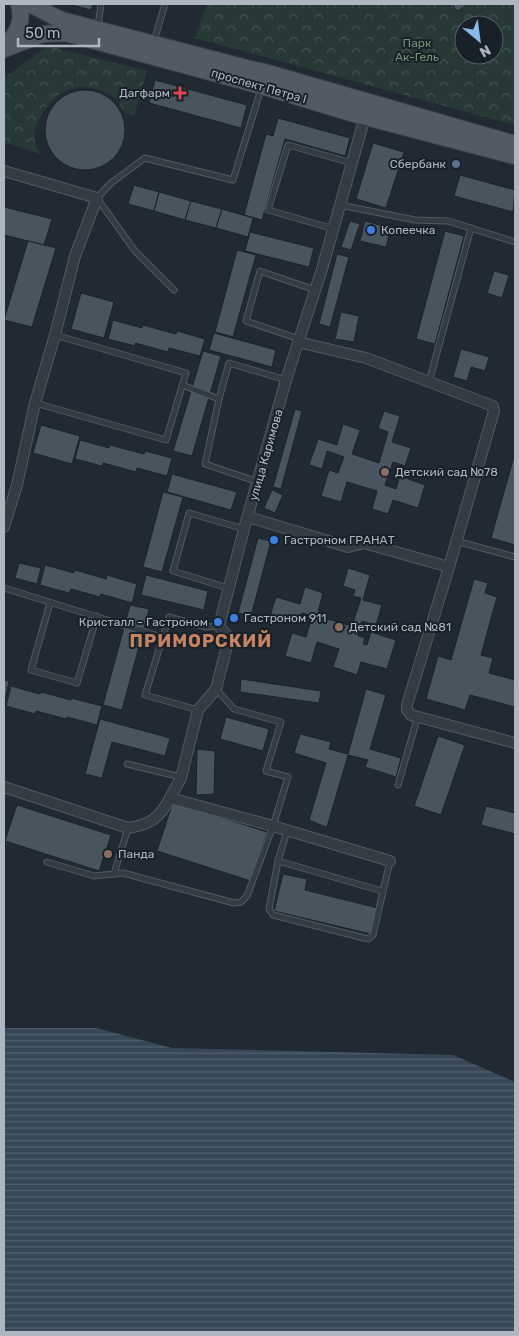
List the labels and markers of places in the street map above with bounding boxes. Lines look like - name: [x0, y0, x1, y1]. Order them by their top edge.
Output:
- place label: Дагфарм: [119, 86, 170, 100]
- marker: Дагфарм: [174, 87, 186, 99]
- place label: Сбербанк: [390, 157, 447, 171]
- marker: Сбербанк: [450, 158, 462, 170]
- place label: Копеечка: [381, 223, 435, 237]
- marker: Копеечка: [365, 224, 377, 236]
- place label: Детский сад №78: [395, 465, 498, 479]
- marker: Детский сад №78: [379, 466, 391, 478]
- place label: Гастроном ГРАНАТ: [284, 533, 395, 547]
- marker: Гастроном ГРАНАТ: [268, 534, 280, 546]
- place label: Гастроном 911: [244, 611, 326, 625]
- marker: Гастроном 911: [228, 612, 240, 624]
- place label: Кристалл - Гастроном: [79, 615, 208, 629]
- marker: Кристалл - Гастроном: [212, 616, 224, 628]
- place label: Детский сад №81: [349, 620, 451, 634]
- marker: Детский сад №81: [333, 621, 345, 633]
- place label: Панда: [118, 847, 154, 861]
- marker: Панда: [102, 848, 114, 860]

